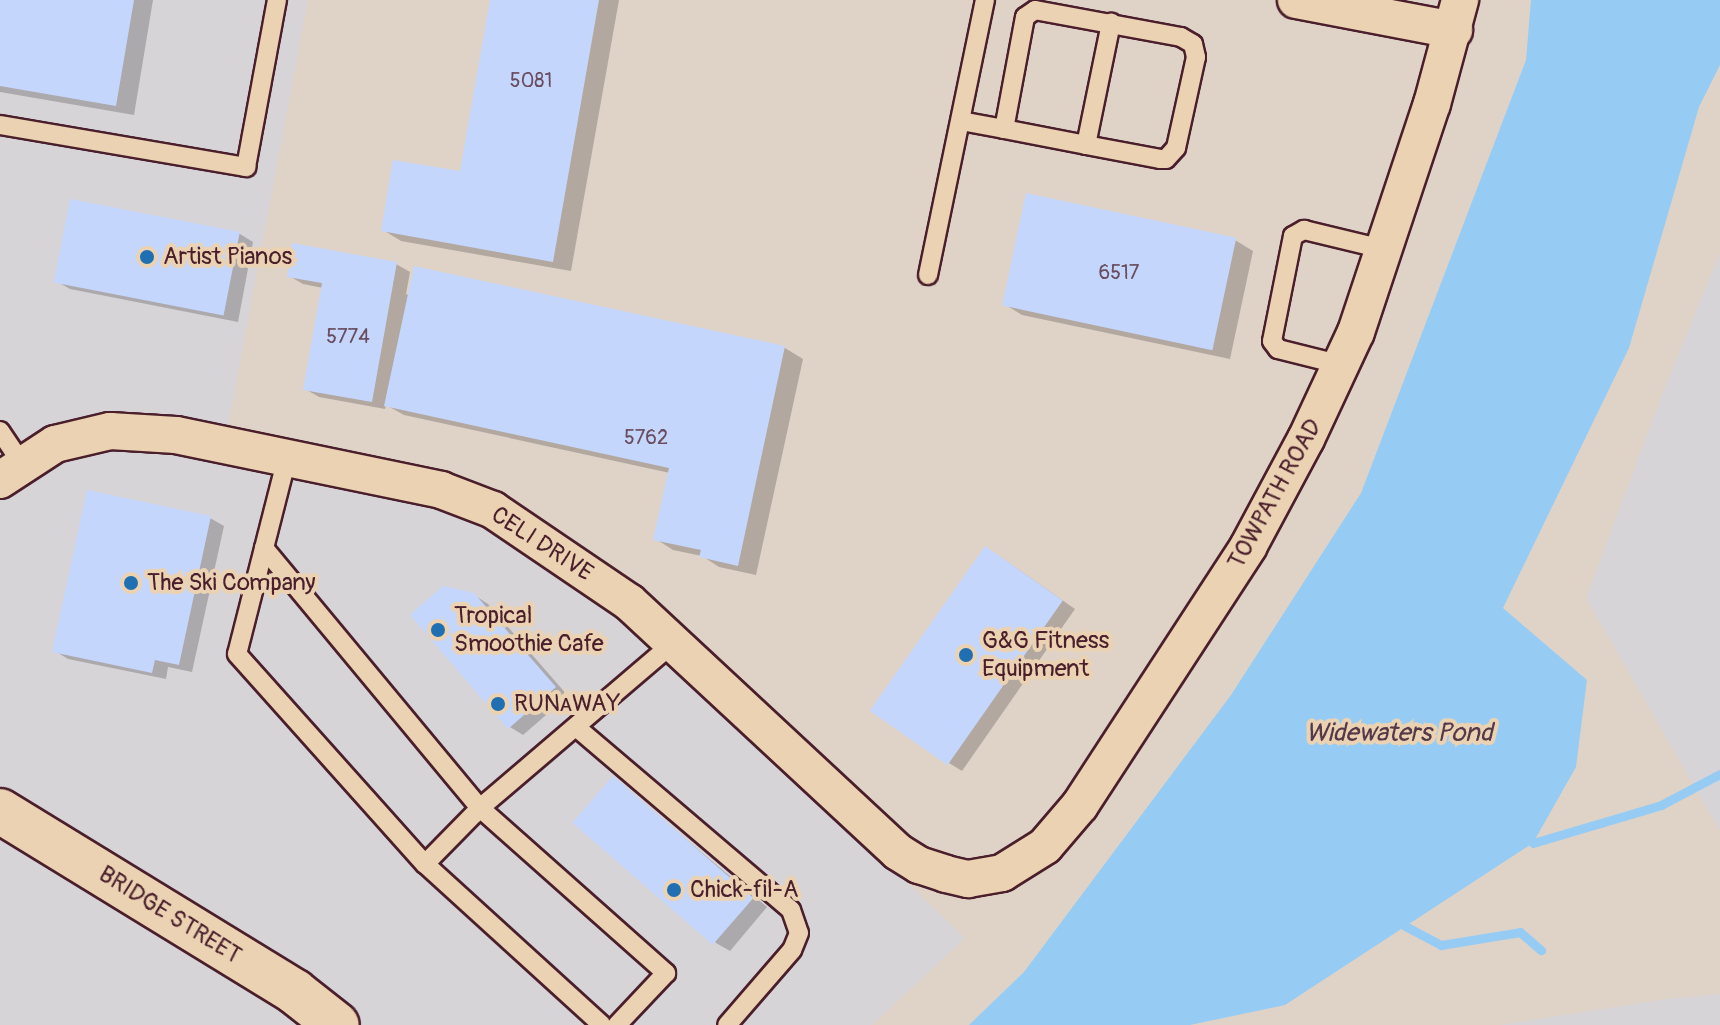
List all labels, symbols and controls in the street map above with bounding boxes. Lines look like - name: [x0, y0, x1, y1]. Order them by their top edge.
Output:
- house number: 5081: [510, 68, 552, 92]
- place label: Artist Pianos: [163, 243, 292, 271]
- marker: Artist Pianos: [138, 248, 156, 266]
- house number: 6517: [1099, 260, 1139, 284]
- house number: 5774: [326, 324, 370, 348]
- street label: TOWPATH ROAD: [1222, 414, 1328, 574]
- house number: 5762: [624, 425, 668, 449]
- street label: CELI DRIVE: [486, 501, 598, 587]
- place label: The Ski Company: [147, 569, 316, 597]
- marker: The Ski Company: [122, 574, 140, 592]
- place label: Tropical Smoothie Cafe: [454, 602, 604, 658]
- marker: Tropical Smoothie Cafe: [429, 621, 447, 639]
- place label: G&G Fitness Equipment: [982, 627, 1109, 683]
- marker: G&G Fitness Equipment: [957, 646, 975, 664]
- place label: RUNᴀWAY: [514, 690, 620, 718]
- marker: RUNᴀWAY: [489, 695, 507, 713]
- water label: Widewaters Pond: [1306, 718, 1492, 750]
- street label: BRIDGE STREET: [94, 860, 246, 970]
- place label: Chick-fil-A: [690, 876, 799, 904]
- marker: Chick-fil-A: [665, 881, 683, 899]

